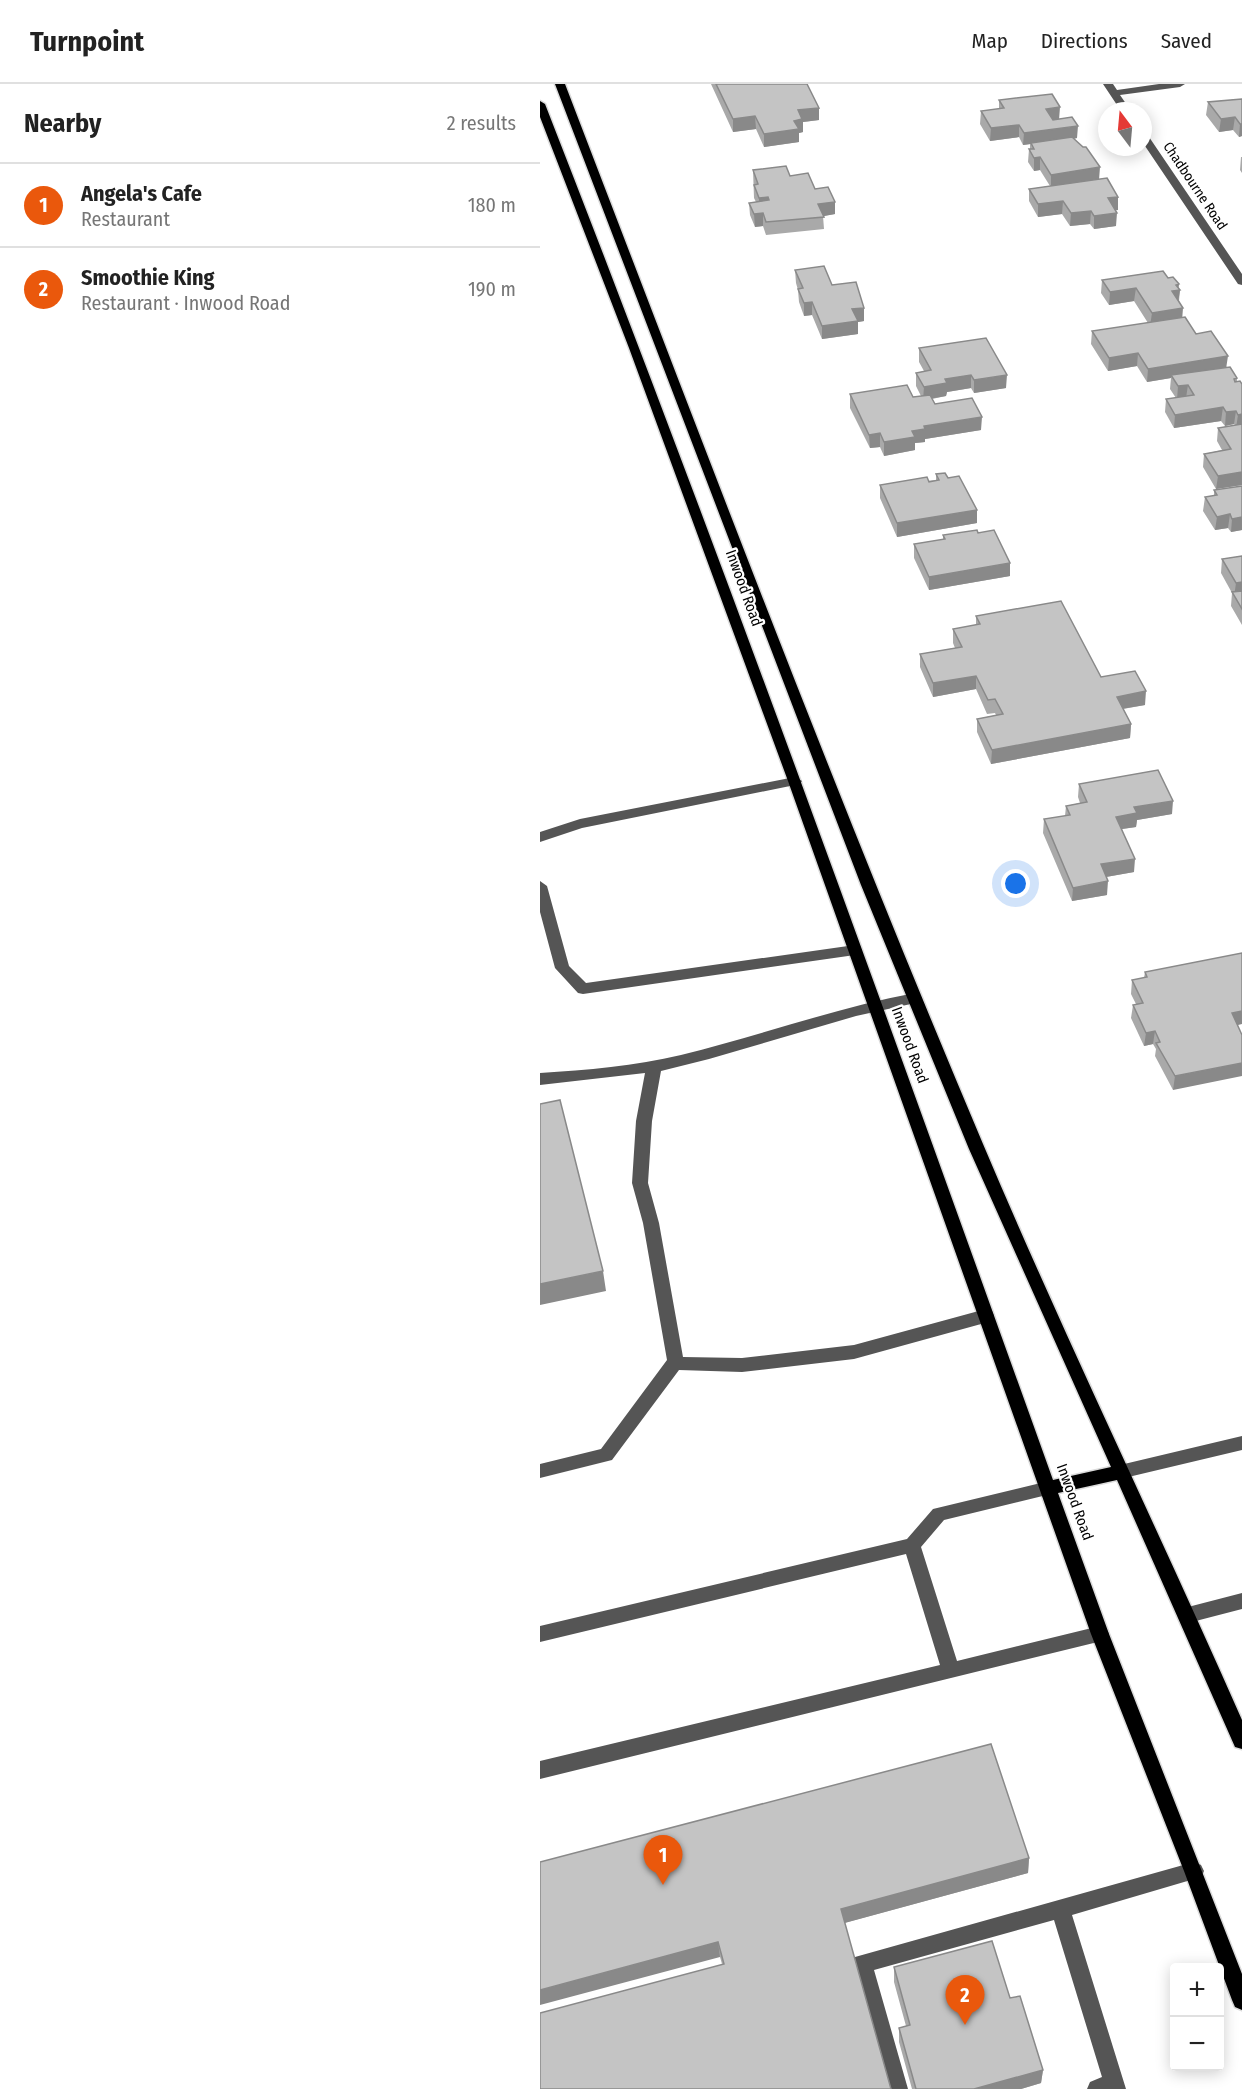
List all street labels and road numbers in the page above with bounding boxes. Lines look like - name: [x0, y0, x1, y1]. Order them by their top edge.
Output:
- street label: Chadbourne Road: [1159, 139, 1231, 233]
- street label: Inwood Road: [722, 547, 766, 629]
- street label: Inwood Road: [888, 1004, 932, 1086]
- street label: Inwood Road: [1053, 1461, 1097, 1543]

